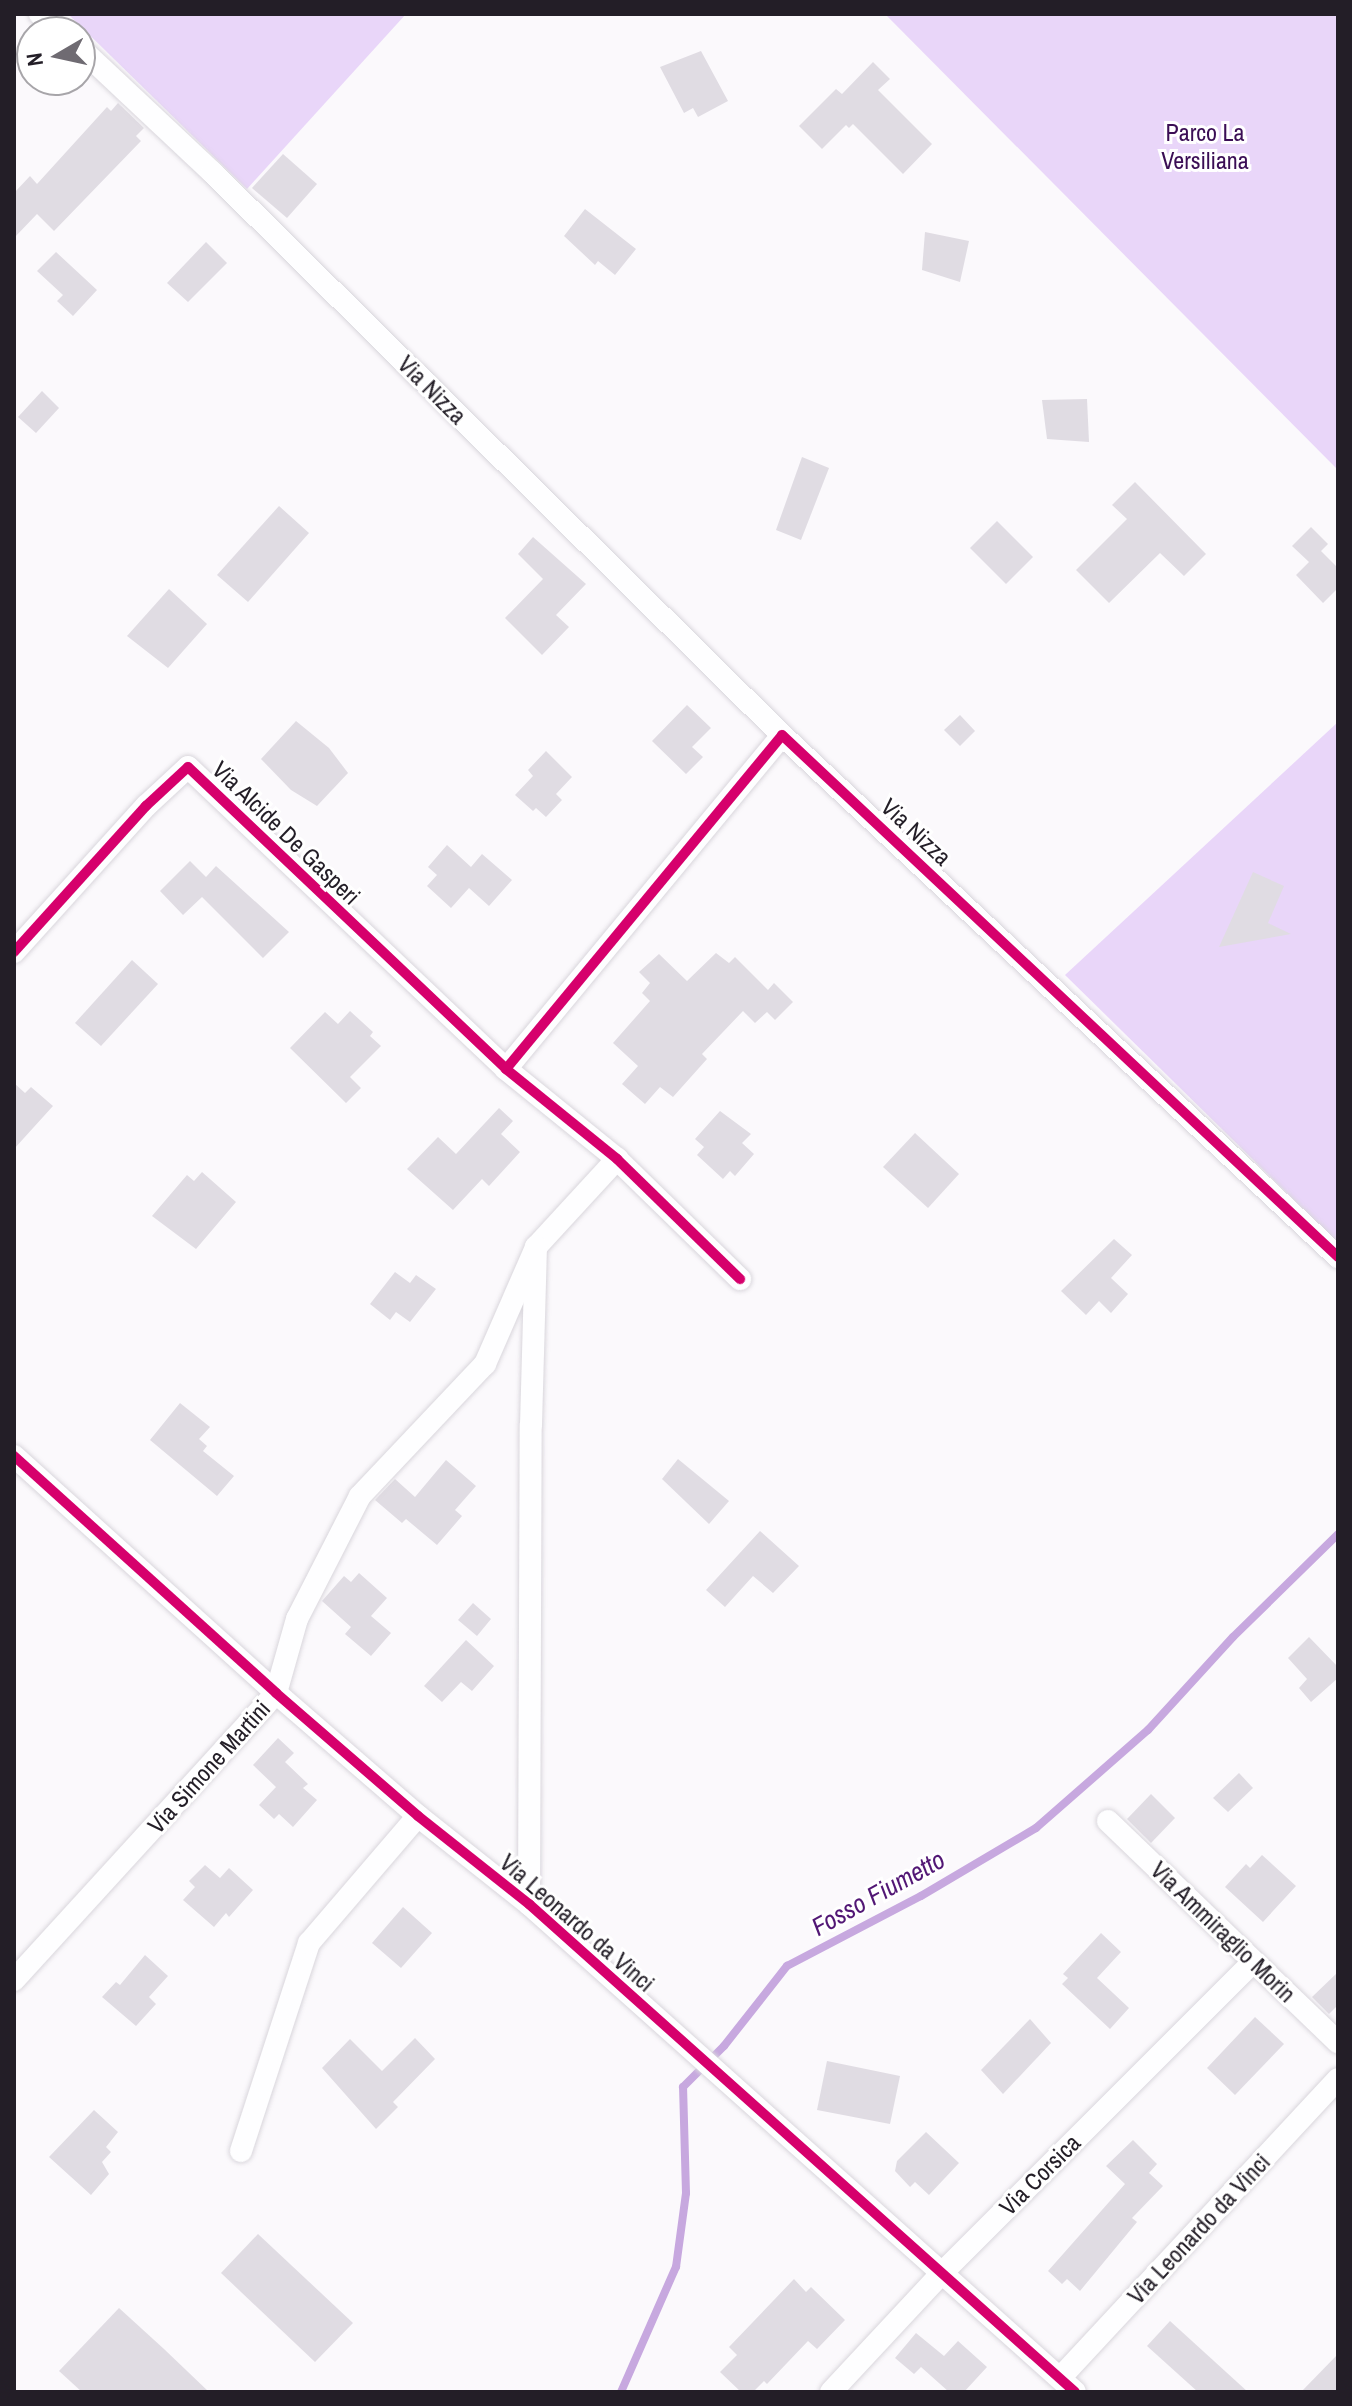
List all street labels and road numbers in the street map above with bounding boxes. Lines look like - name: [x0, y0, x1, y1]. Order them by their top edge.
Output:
- street label: Via Nizza: [392, 350, 472, 430]
- street label: Via Alcide De Gasperi: [206, 755, 366, 911]
- street label: Via Nizza: [875, 792, 957, 872]
- street label: Via Simone Martini: [142, 1694, 276, 1840]
- street label: Via Leonardo da Vinci: [494, 1848, 660, 1998]
- street label: Via Ammiraglio Morin: [1144, 1855, 1302, 2009]
- street label: Via Corsica: [994, 2129, 1086, 2221]
- street label: Via Leonardo da Vinci: [1122, 2148, 1276, 2310]

